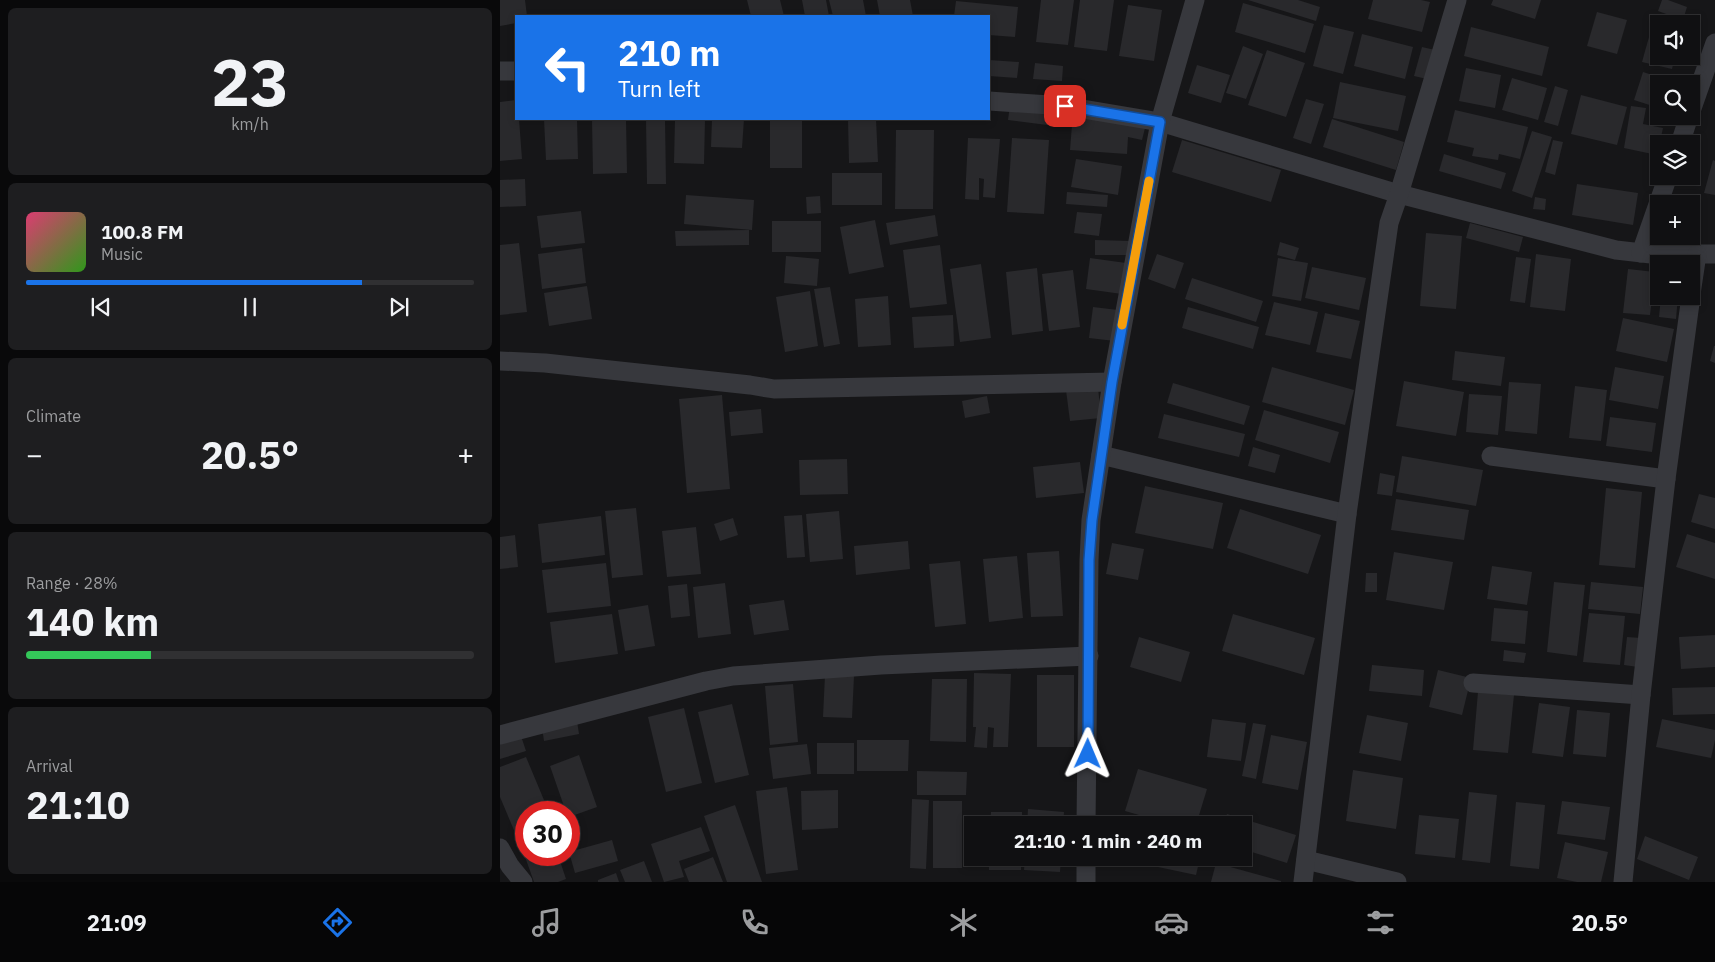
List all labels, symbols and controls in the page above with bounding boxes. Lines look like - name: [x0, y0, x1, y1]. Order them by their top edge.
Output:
- map controls: [1650, 15, 1700, 305]
- button: sound: [1650, 15, 1700, 65]
- text: 210 m: [618, 30, 721, 76]
- icon: left: [535, 35, 600, 100]
- text: 23: [211, 39, 289, 124]
- text: Turn left: [618, 74, 701, 103]
- button: search: [1650, 75, 1700, 125]
- pin: [1044, 85, 1086, 127]
- icon: arrive: [1051, 92, 1079, 120]
- text: km/h: [231, 114, 269, 134]
- button: layers: [1650, 135, 1700, 185]
- button: +: [1650, 195, 1700, 245]
- text: 100.8 FM: [101, 220, 184, 244]
- text: Music: [101, 244, 143, 264]
- button: −: [1650, 255, 1700, 305]
- icon: previous: [87, 293, 115, 321]
- icon: pause: [236, 293, 264, 321]
- icon: next: [385, 293, 413, 321]
- text: Climate: [26, 406, 81, 426]
- text: 20.5°: [201, 430, 299, 479]
- text: −: [26, 436, 43, 473]
- text: +: [457, 436, 474, 473]
- text: Range · 28%: [26, 573, 118, 593]
- text: 140 km: [26, 597, 159, 646]
- position arrow: [1061, 727, 1113, 779]
- text: Arrival: [26, 756, 73, 776]
- text: 21:10: [26, 780, 130, 829]
- speed limit sign: 30: [515, 801, 580, 866]
- text: 21:10 · 1 min · 240 m: [1014, 829, 1202, 853]
- icon: directions: [320, 905, 355, 940]
- icon: music: [529, 905, 564, 940]
- icon: phone: [737, 905, 772, 940]
- icon: climate: [946, 905, 981, 940]
- icon: car: [1154, 905, 1189, 940]
- icon: filters: [1363, 905, 1398, 940]
- text: 21:09: [87, 908, 147, 937]
- text: 20.5°: [1571, 908, 1628, 937]

